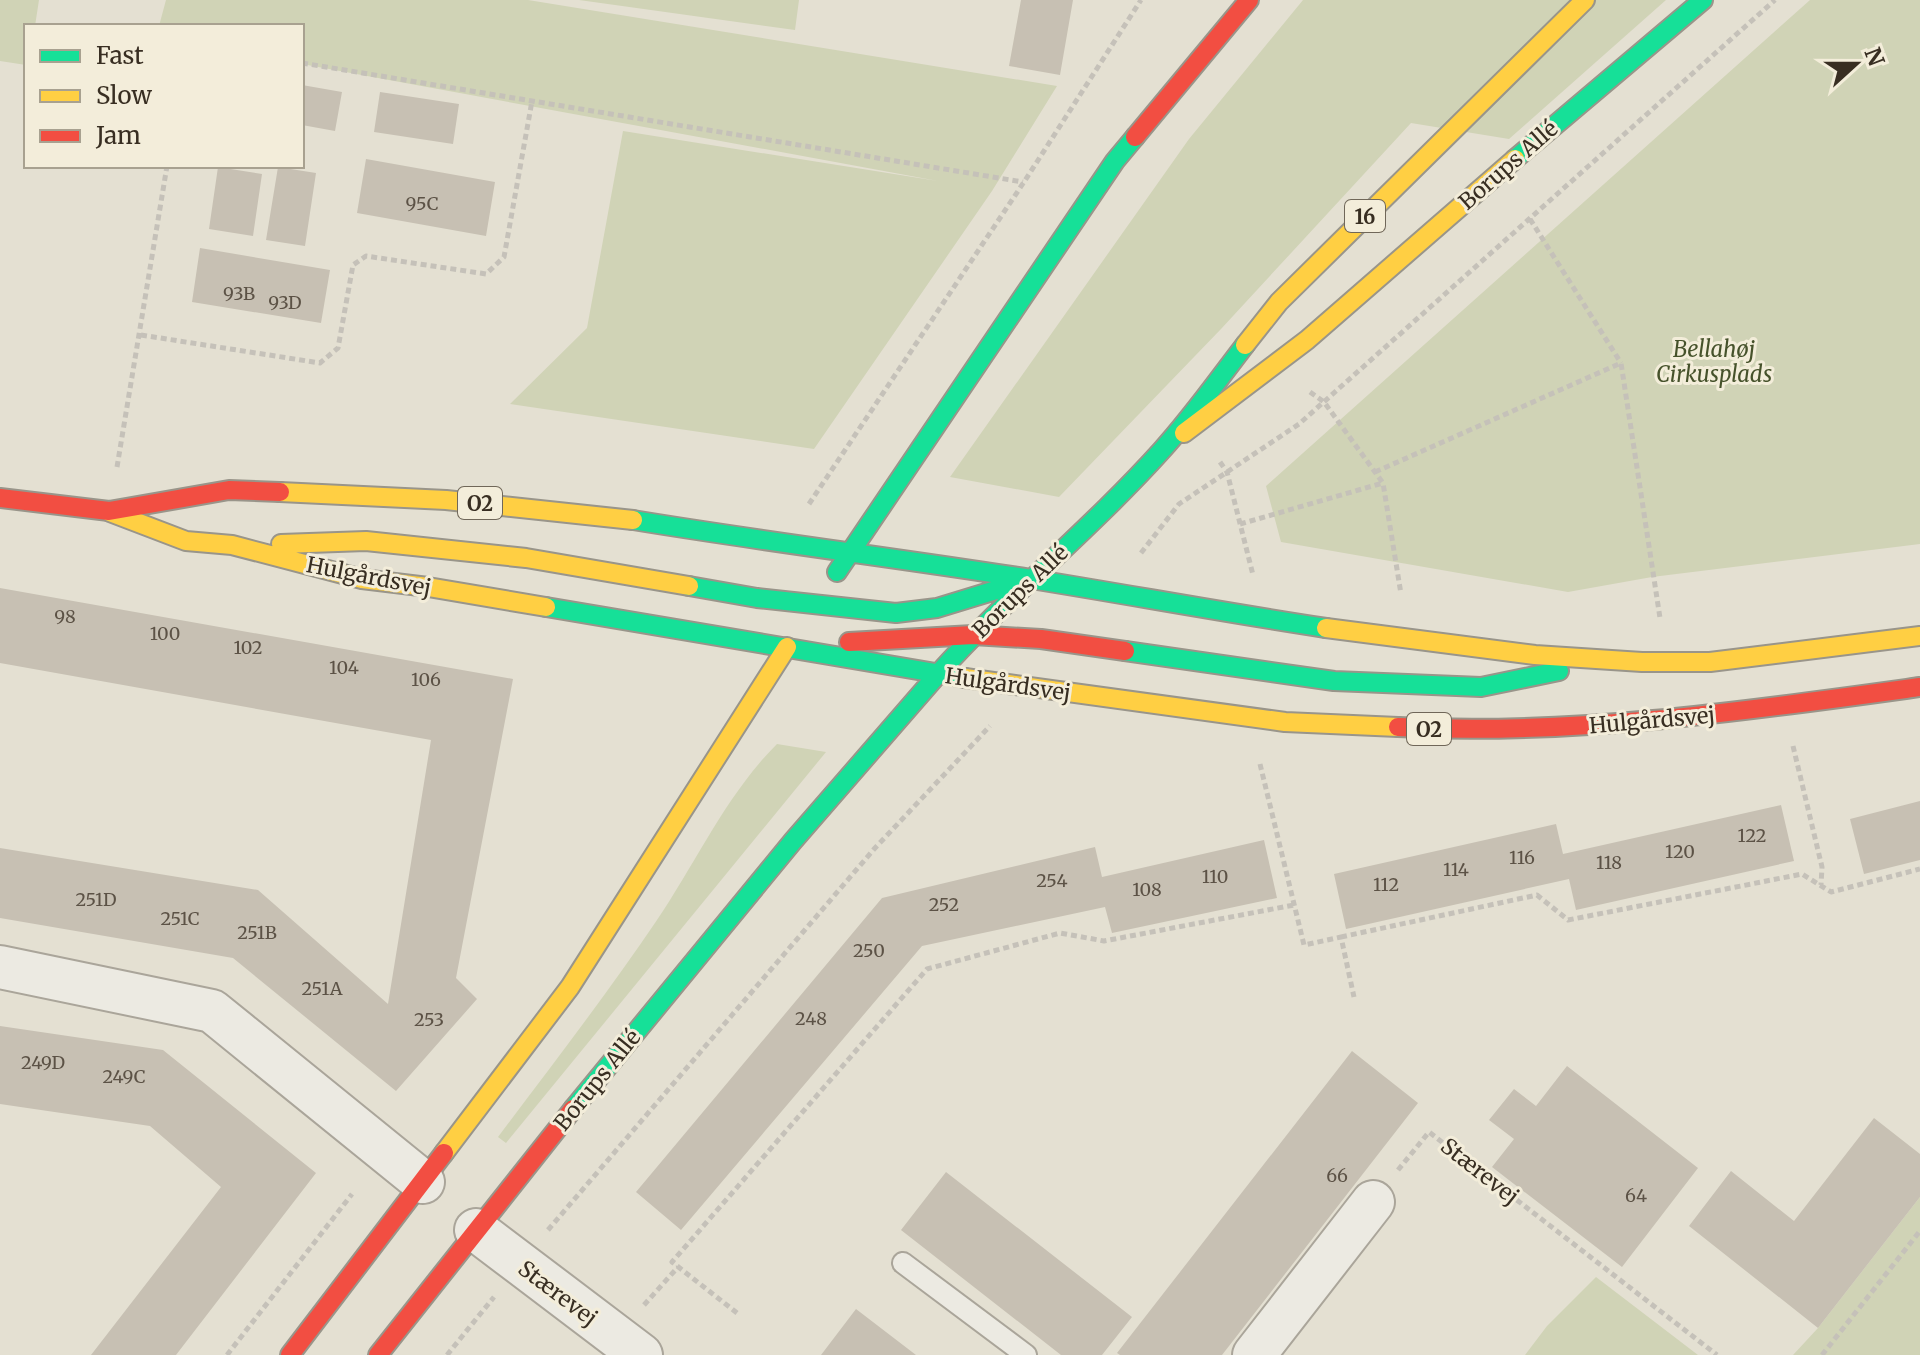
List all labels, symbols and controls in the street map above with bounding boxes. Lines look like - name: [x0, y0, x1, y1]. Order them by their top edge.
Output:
- legend: [24, 24, 304, 168]
- north arrow: [1816, 24, 1896, 104]
- text: Fast: [96, 40, 144, 71]
- text: N: [1858, 44, 1891, 71]
- text: Slow: [96, 80, 152, 111]
- street label: Borups Allé: [1453, 114, 1563, 216]
- text: Jam: [95, 120, 141, 151]
- house number: 95C: [406, 192, 439, 215]
- road number: 16: [1345, 200, 1385, 232]
- house number: 93B: [223, 282, 255, 305]
- house number: 93D: [268, 291, 302, 314]
- park label: Bellahøj Cirkusplads: [1656, 335, 1772, 388]
- road number: O2: [458, 487, 502, 519]
- street label: Borups Allé: [966, 539, 1074, 643]
- street label: Hulgårdsvej: [304, 550, 434, 602]
- house number: 98: [54, 605, 76, 628]
- house number: 100: [150, 622, 180, 645]
- house number: 102: [233, 636, 263, 659]
- house number: 104: [329, 656, 359, 679]
- street label: Hulgårdsvej: [943, 661, 1073, 707]
- house number: 106: [411, 668, 441, 691]
- street label: Hulgårdsvej: [1588, 701, 1716, 739]
- road number: O2: [1407, 713, 1451, 745]
- house number: 122: [1738, 824, 1766, 847]
- house number: 120: [1665, 840, 1695, 863]
- house number: 116: [1509, 846, 1535, 869]
- house number: 118: [1596, 851, 1622, 874]
- house number: 114: [1443, 858, 1469, 881]
- house number: 110: [1202, 865, 1228, 888]
- house number: 254: [1036, 869, 1068, 892]
- house number: 112: [1373, 873, 1399, 896]
- house number: 108: [1132, 878, 1162, 901]
- house number: 251D: [75, 888, 117, 911]
- house number: 252: [929, 893, 959, 916]
- house number: 251C: [160, 907, 200, 930]
- house number: 251B: [237, 921, 277, 944]
- house number: 250: [853, 939, 885, 962]
- house number: 251A: [302, 977, 343, 1000]
- house number: 248: [795, 1007, 827, 1030]
- house number: 253: [414, 1008, 444, 1031]
- street label: Borups Allé: [548, 1024, 646, 1136]
- house number: 249D: [21, 1051, 65, 1074]
- house number: 249C: [102, 1065, 146, 1088]
- street label: Stærevej: [1435, 1132, 1525, 1210]
- house number: 66: [1326, 1164, 1348, 1187]
- house number: 64: [1625, 1184, 1647, 1207]
- street label: Stærevej: [513, 1254, 603, 1332]

